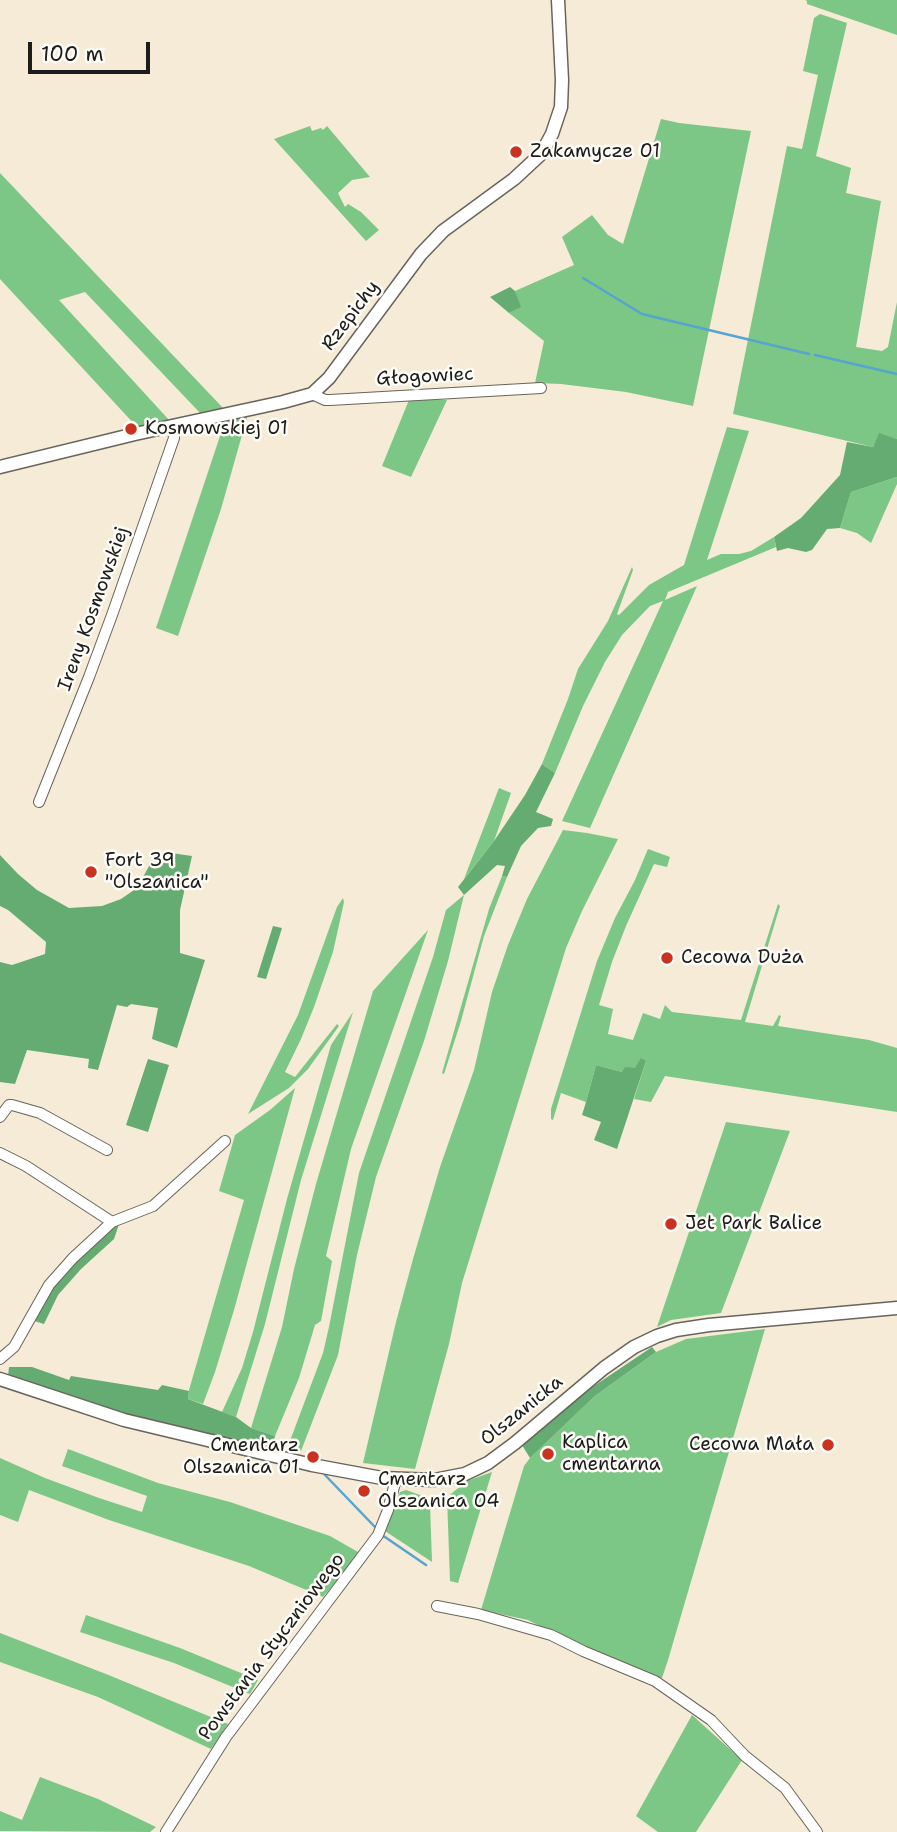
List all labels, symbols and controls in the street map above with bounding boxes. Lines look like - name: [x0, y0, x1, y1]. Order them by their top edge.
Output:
- scale bar: [32, 28, 154, 72]
- text: 100 m: [41, 40, 104, 68]
- place label: Zakamycze 01: [530, 141, 660, 163]
- marker: Zakamycze 01: [508, 144, 524, 160]
- street label: Rzepichy: [317, 277, 385, 355]
- street label: Głogowiec: [376, 363, 474, 391]
- place label: Kosmowskiej 01: [145, 418, 288, 440]
- marker: Kosmowskiej 01: [123, 421, 139, 437]
- street label: Ireny Kosmowskiej: [54, 524, 134, 694]
- place label: Fort 39 "Olszanica": [105, 850, 209, 894]
- marker: Fort 39 "Olszanica": [83, 864, 99, 880]
- place label: Cecowa Duża: [681, 947, 804, 969]
- marker: Cecowa Duża: [659, 950, 675, 966]
- place label: Jet Park Balice: [685, 1213, 822, 1235]
- marker: Jet Park Balice: [663, 1216, 679, 1232]
- street label: Olszanicka: [476, 1371, 568, 1451]
- place label: Kaplica cmentarna: [562, 1432, 661, 1476]
- place label: Cecowa Mała: [689, 1434, 814, 1456]
- place label: Cmentarz Olszanica 01: [183, 1435, 299, 1479]
- marker: Cecowa Mała: [820, 1437, 836, 1453]
- marker: Kaplica cmentarna: [540, 1446, 556, 1462]
- marker: Cmentarz Olszanica 01: [305, 1449, 321, 1465]
- place label: Cmentarz Olszanica 04: [378, 1469, 499, 1513]
- marker: Cmentarz Olszanica 04: [356, 1483, 372, 1499]
- street label: Powstania Styczniowego: [194, 1549, 350, 1745]

